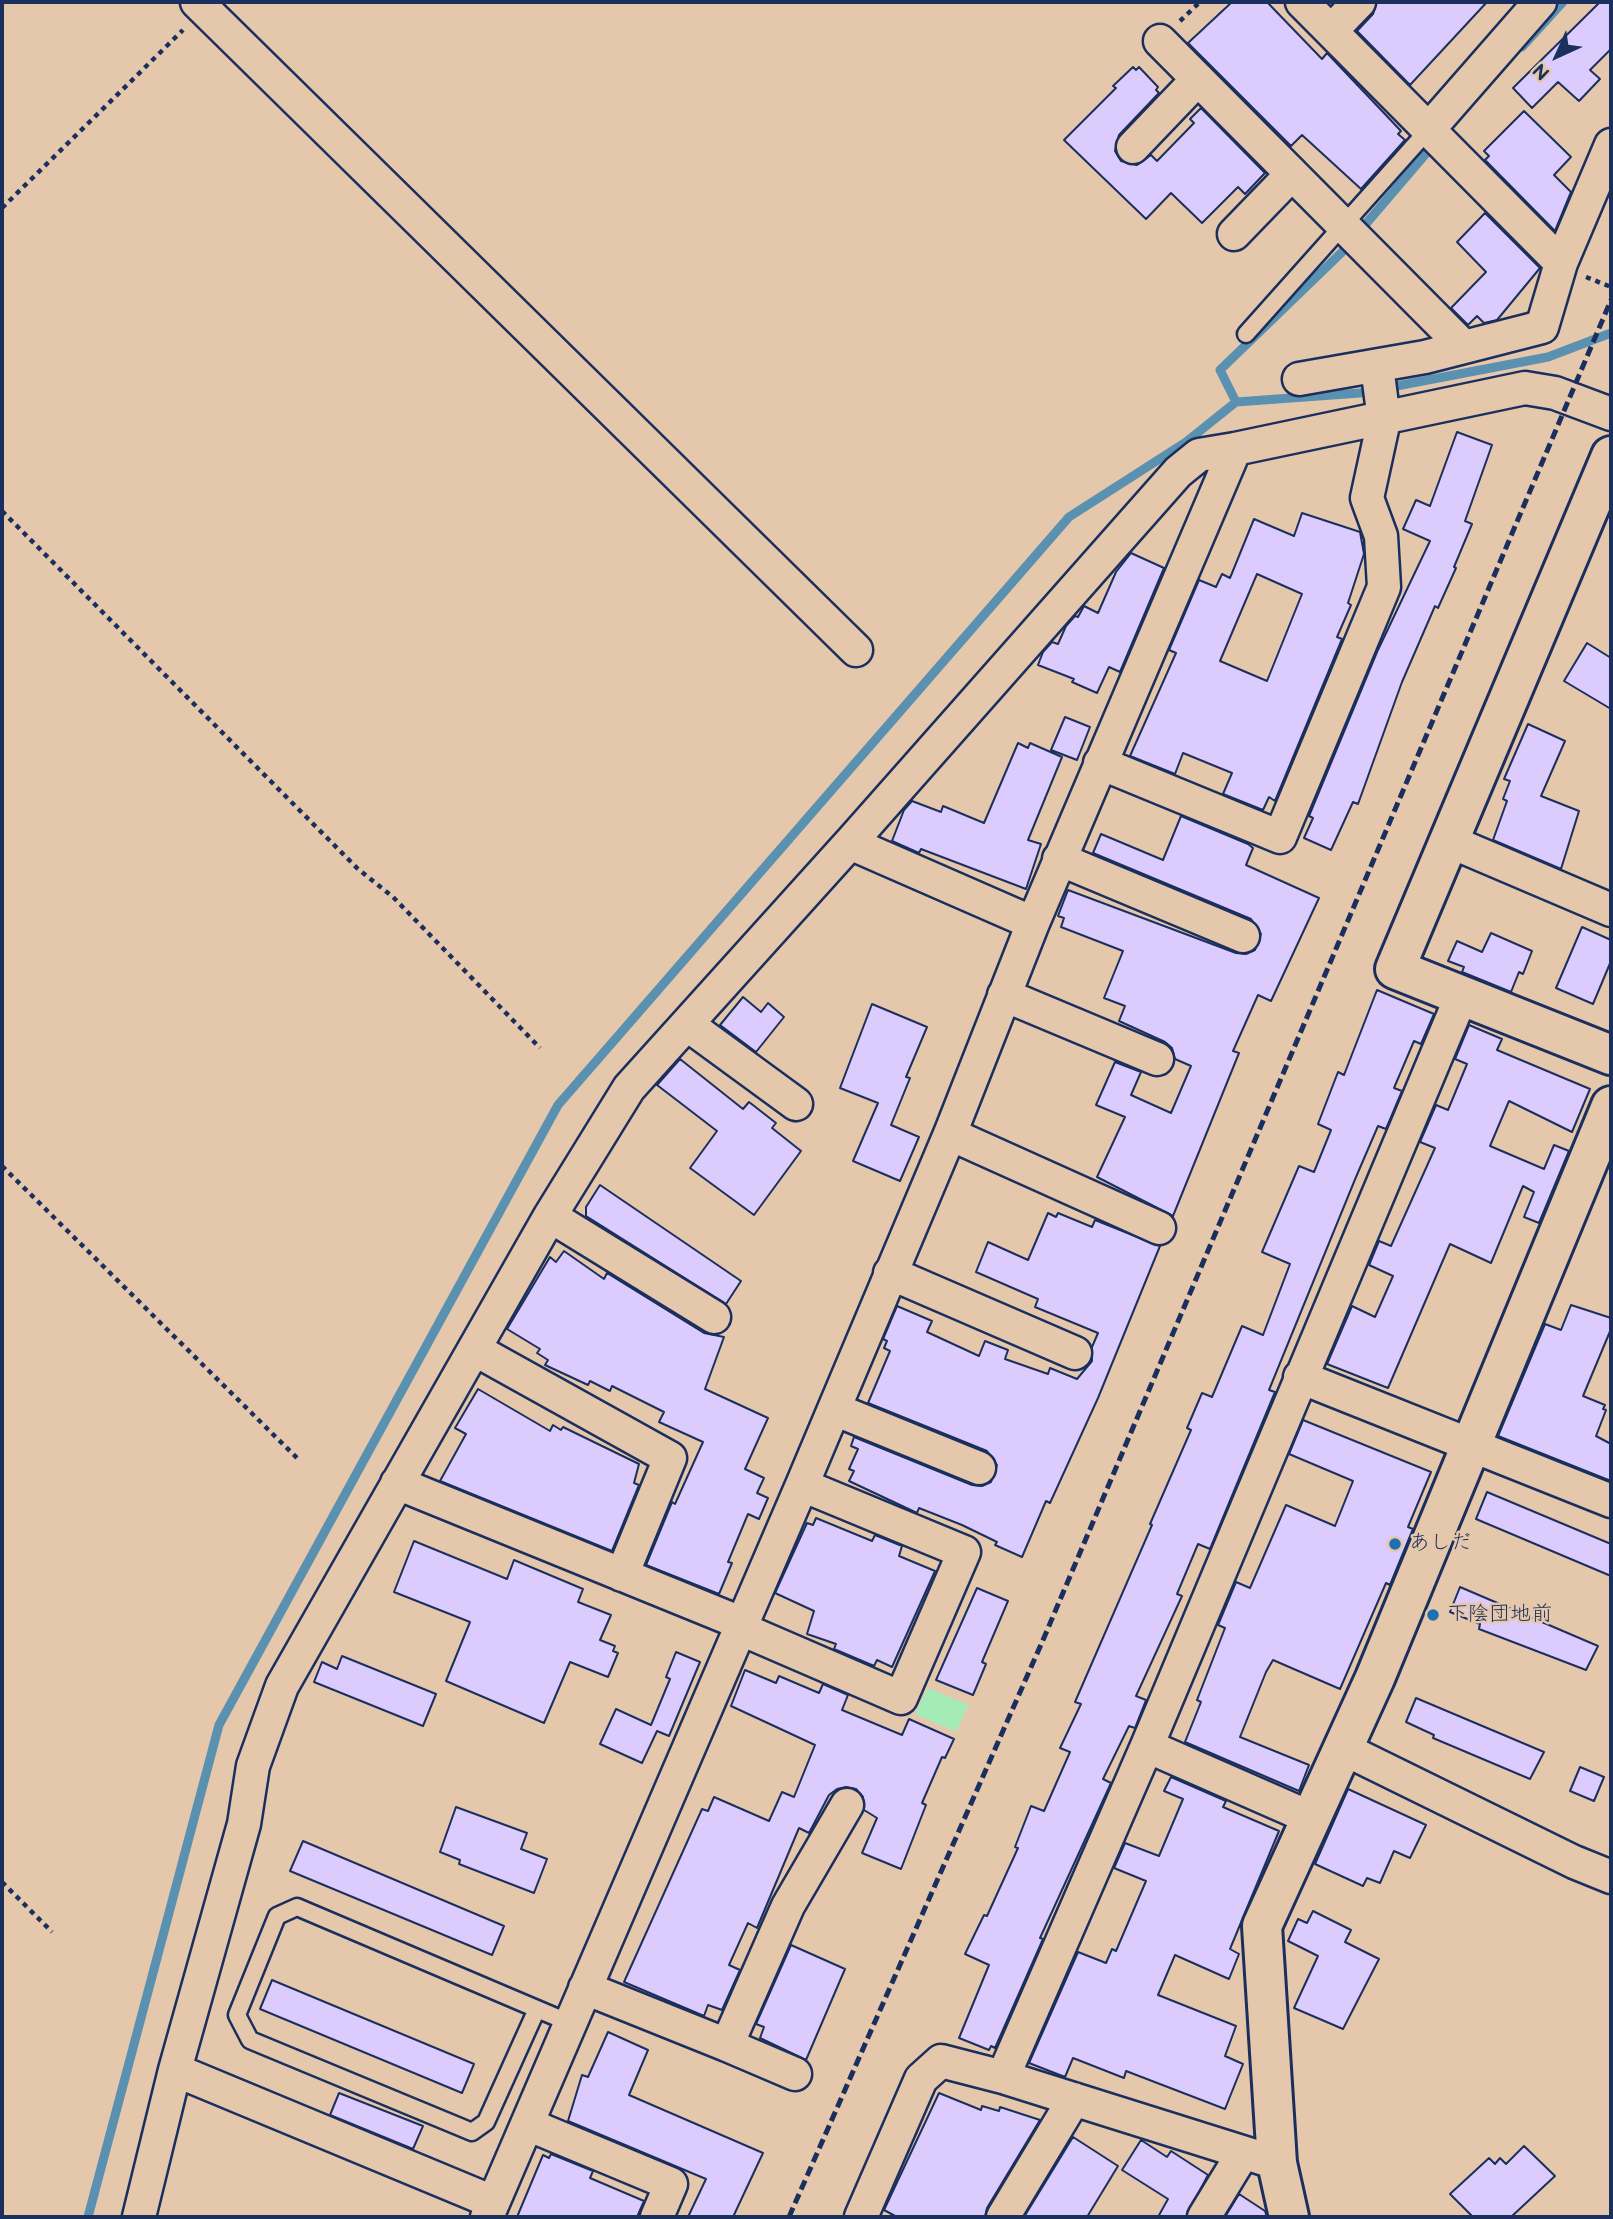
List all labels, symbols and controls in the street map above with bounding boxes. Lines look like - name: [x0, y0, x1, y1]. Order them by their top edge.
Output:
- north arrow: [1522, 21, 1592, 91]
- text: N: [1529, 58, 1555, 84]
- place label: あしだ: [1409, 1531, 1472, 1557]
- marker: あしだ: [1387, 1536, 1403, 1552]
- place label: 下陰団地前: [1447, 1602, 1552, 1628]
- marker: 下陰団地前: [1425, 1607, 1441, 1623]

